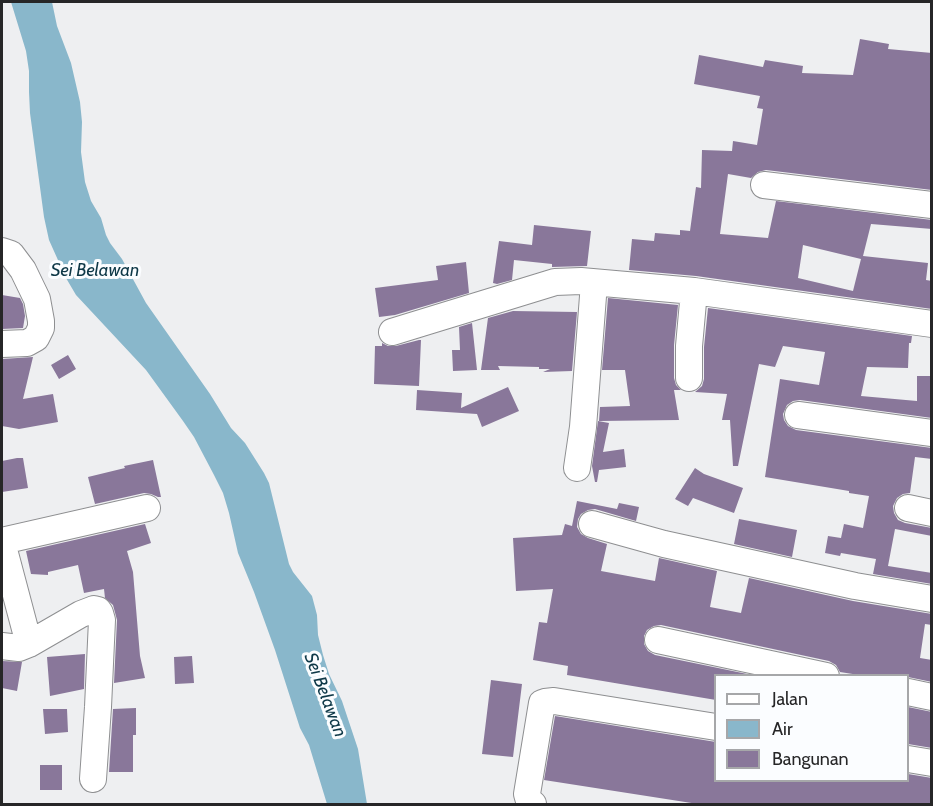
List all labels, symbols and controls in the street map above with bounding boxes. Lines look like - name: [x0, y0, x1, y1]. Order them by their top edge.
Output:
- water label: Sei Belawan: [51, 260, 139, 282]
- water label: Sei Belawan: [299, 650, 351, 740]
- legend: [714, 674, 909, 782]
- text: Jalan: [772, 688, 808, 710]
- text: Air: [772, 718, 793, 740]
- text: Bangunan: [772, 748, 849, 770]

